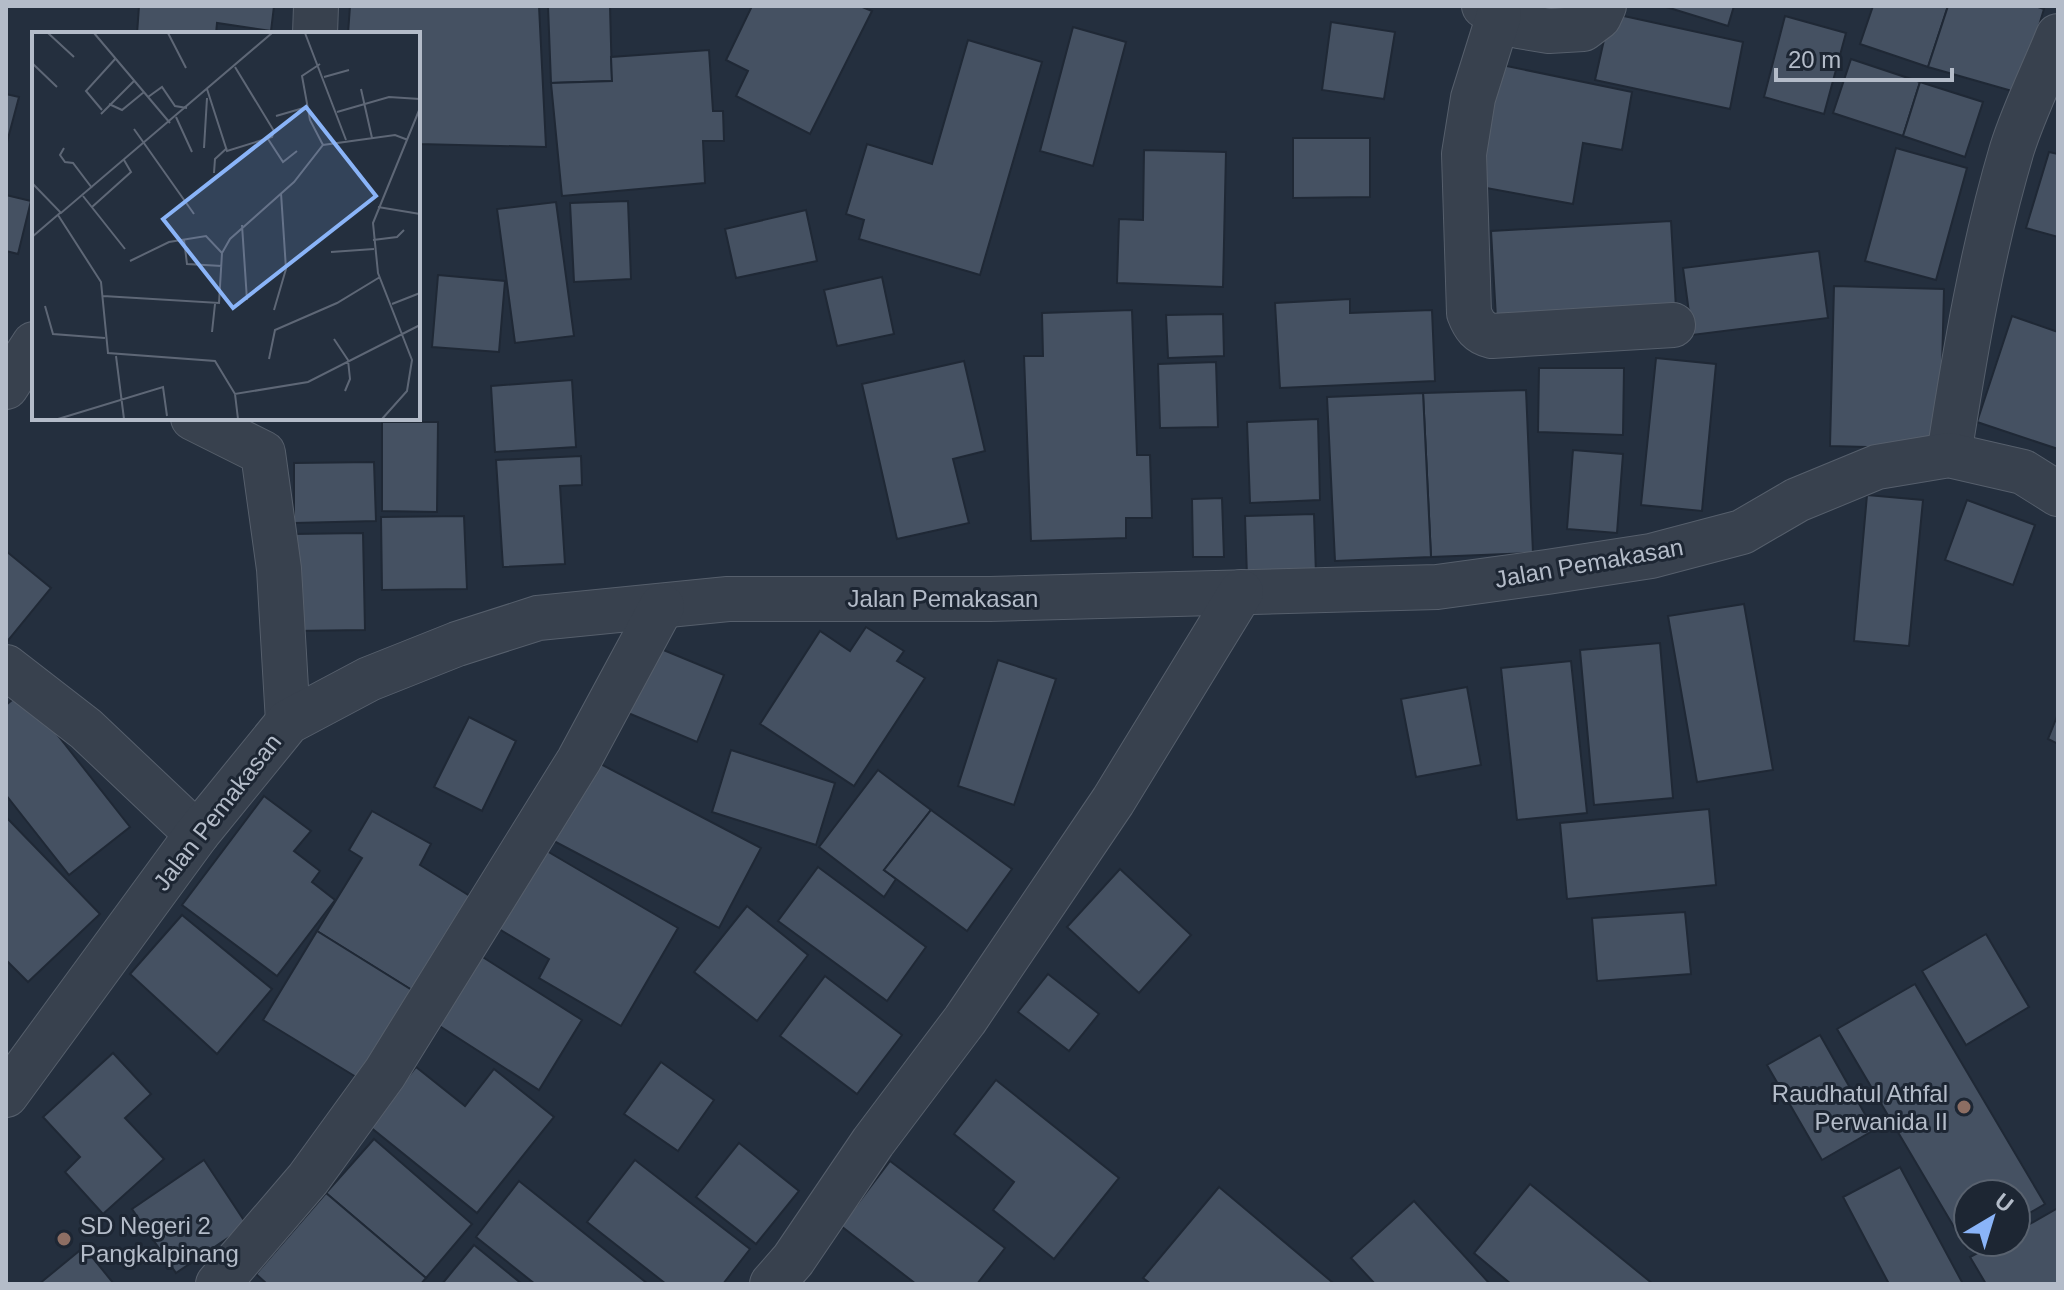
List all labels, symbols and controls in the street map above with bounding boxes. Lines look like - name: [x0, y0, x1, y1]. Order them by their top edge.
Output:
- inset map: [32, 32, 420, 420]
- scale bar: [1776, 32, 1952, 82]
- text: 20 m: [1788, 46, 1841, 73]
- street label: Jalan Pemakasan: [1493, 533, 1685, 593]
- street label: Jalan Pemakasan: [848, 585, 1038, 612]
- street label: Jalan Pemakasan: [148, 729, 286, 895]
- place label: Raudhatul Athfal Perwanida II: [1772, 1080, 1948, 1135]
- marker: Raudhatul Athfal Perwanida II: [1955, 1098, 1973, 1116]
- north arrow: [1952, 1178, 2032, 1258]
- text: U: [1990, 1188, 2018, 1217]
- place label: SD Negeri 2 Pangkalpinang: [80, 1212, 239, 1267]
- marker: SD Negeri 2 Pangkalpinang: [55, 1230, 73, 1248]

